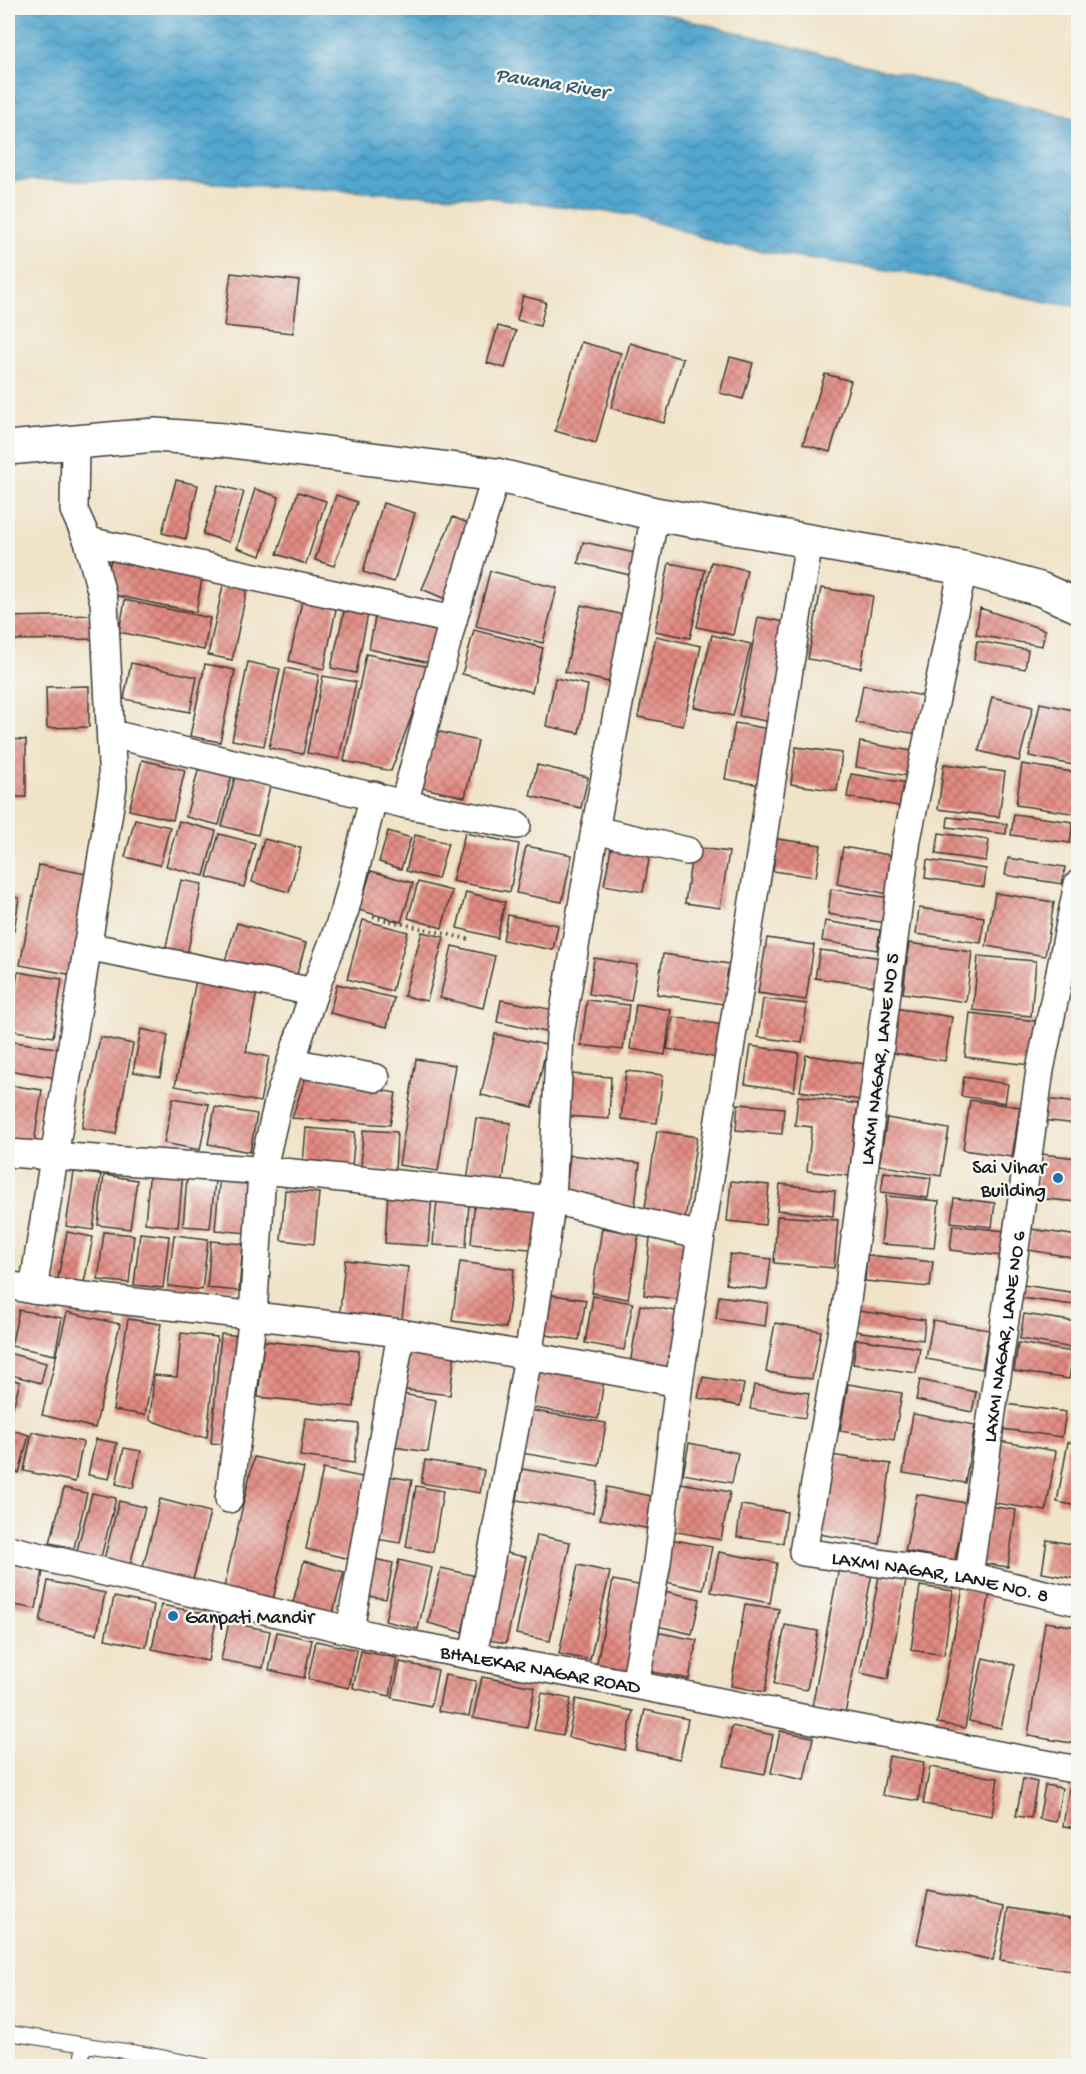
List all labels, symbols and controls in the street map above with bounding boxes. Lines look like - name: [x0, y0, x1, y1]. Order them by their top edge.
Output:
- water label: Pavana River: [493, 64, 614, 107]
- street label: LAXMI NAGAR, LANE NO 5: [857, 952, 906, 1167]
- place label: Sai Vihar Building: [972, 1158, 1048, 1204]
- marker: Sai Vihar Building: [1051, 1171, 1065, 1185]
- street label: LAXMI NAGAR, LANE NO 6: [980, 1229, 1032, 1444]
- street label: LAXMI NAGAR, LANE NO. 8: [830, 1548, 1051, 1610]
- place label: Ganpati Mandir: [185, 1608, 316, 1631]
- marker: Ganpati Mandir: [166, 1609, 180, 1623]
- street label: BHALEKAR NAGAR ROAD: [437, 1642, 643, 1701]

